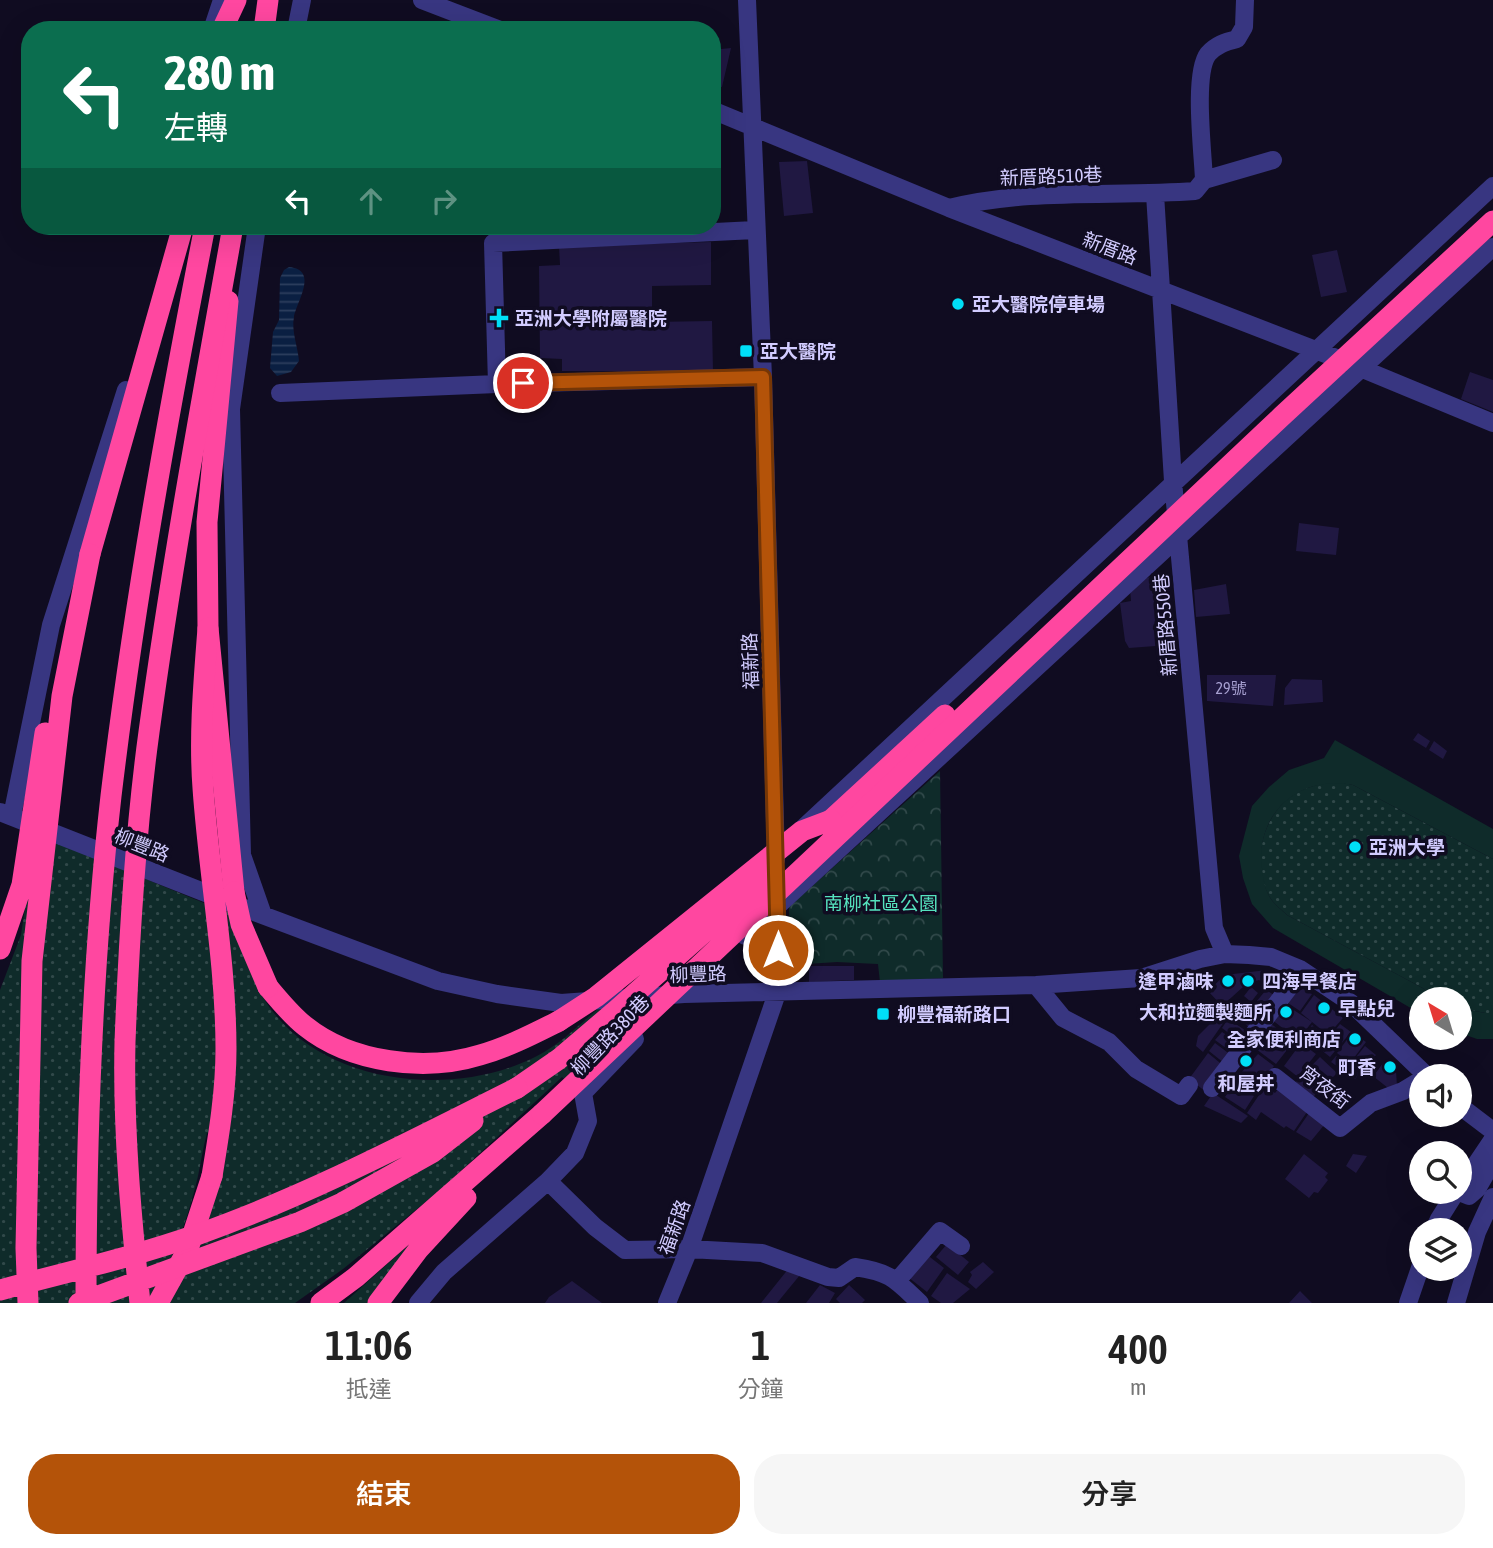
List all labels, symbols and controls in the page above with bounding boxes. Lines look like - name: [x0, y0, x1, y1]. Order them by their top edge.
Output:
- text: 280 m: [164, 44, 275, 100]
- icon: left: [49, 49, 140, 140]
- text: 左轉: [164, 109, 228, 146]
- street label: 新厝路510巷: [999, 163, 1103, 189]
- icon: left: [279, 182, 317, 220]
- icon: ahead: [352, 182, 390, 220]
- icon: right: [425, 182, 463, 220]
- street label: 新厝路: [1079, 228, 1141, 268]
- place label: 亞大醫院停車場: [972, 293, 1105, 315]
- marker: 亞大醫院停車場: [950, 296, 966, 312]
- place label: 亞洲大學附屬醫院: [515, 307, 667, 329]
- marker: 亞洲大學附屬醫院: [489, 308, 509, 328]
- place label: 亞大醫院: [760, 340, 836, 362]
- marker: 亞大醫院: [738, 343, 754, 359]
- pin: [493, 353, 553, 413]
- icon: arrive: [504, 364, 542, 402]
- street label: 新厝路550巷: [1150, 573, 1180, 677]
- street label: 福新路: [738, 632, 762, 690]
- house number: 29號: [1215, 679, 1247, 697]
- street label: 柳豐路: [111, 824, 173, 866]
- place label: 亞洲大學: [1369, 836, 1445, 858]
- marker: 亞洲大學: [1347, 839, 1363, 855]
- park label: 南柳社區公園: [824, 892, 938, 914]
- position arrow: [741, 913, 815, 987]
- street label: 柳豐路: [669, 962, 727, 986]
- place label: 逢甲滷味: [1138, 970, 1214, 992]
- place label: 四海早餐店: [1262, 970, 1357, 992]
- marker: 逢甲滷味: [1220, 973, 1236, 989]
- marker: 四海早餐店: [1240, 973, 1256, 989]
- north arrow: [1409, 987, 1472, 1050]
- map controls: [1409, 987, 1472, 1281]
- street label: 柳豐路380巷: [566, 990, 654, 1080]
- place label: 早點兒: [1338, 997, 1395, 1019]
- marker: 早點兒: [1316, 1000, 1332, 1016]
- place label: 大和拉麵製麵所: [1139, 1001, 1272, 1023]
- place label: 柳豐福新路口: [897, 1003, 1011, 1025]
- marker: 大和拉麵製麵所: [1278, 1004, 1294, 1020]
- marker: 柳豐福新路口: [875, 1006, 891, 1022]
- place label: 全家便利商店: [1227, 1028, 1341, 1050]
- marker: 全家便利商店: [1347, 1031, 1363, 1047]
- marker: 和屋丼: [1238, 1053, 1254, 1069]
- place label: 町香: [1338, 1056, 1376, 1078]
- marker: 町香: [1382, 1059, 1398, 1075]
- street label: 宵夜街: [1296, 1061, 1354, 1113]
- button: sound: [1409, 1064, 1472, 1127]
- place label: 和屋丼: [1217, 1072, 1275, 1094]
- button: search: [1409, 1141, 1472, 1204]
- street label: 福新路: [654, 1196, 694, 1258]
- button: layers: [1409, 1218, 1472, 1281]
- text: 11:06: [325, 1321, 412, 1369]
- text: 1: [751, 1321, 770, 1369]
- text: 400: [1109, 1325, 1168, 1373]
- text: m: [1130, 1374, 1147, 1400]
- text: 抵達: [346, 1376, 392, 1402]
- text: 分鐘: [738, 1376, 784, 1402]
- button: 結束: [28, 1454, 740, 1534]
- button: 分享: [754, 1454, 1465, 1534]

